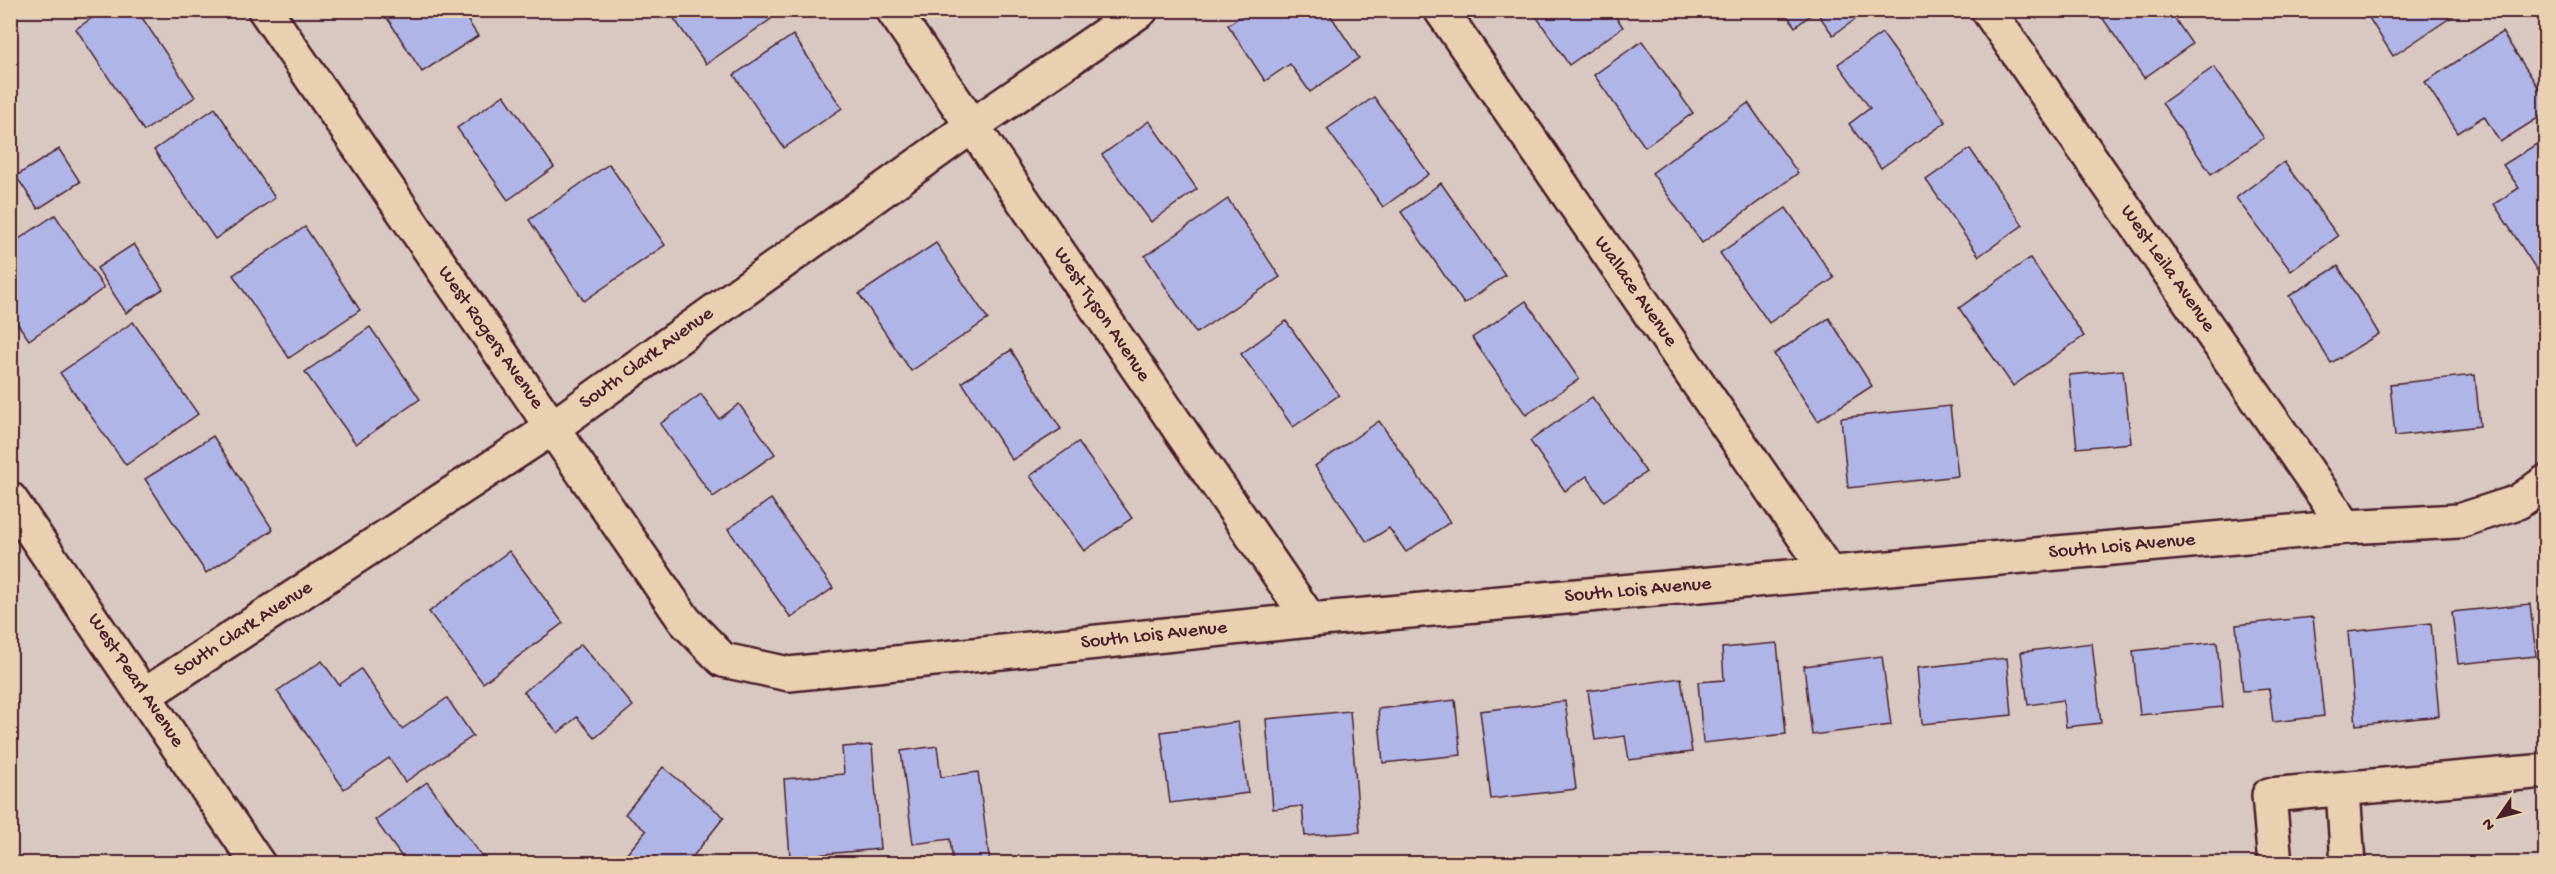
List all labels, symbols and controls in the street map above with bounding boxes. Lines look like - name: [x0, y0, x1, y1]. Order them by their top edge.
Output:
- street label: West Leila Avenue: [2115, 201, 2220, 338]
- street label: Wallace Avenue: [1588, 232, 1682, 352]
- street label: West Tyson Avenue: [1047, 243, 1155, 387]
- street label: West Rogers Avenue: [432, 262, 548, 415]
- street label: South Clark Avenue: [576, 302, 719, 415]
- street label: South Lois Avenue: [2048, 529, 2197, 565]
- street label: South Lois Avenue: [1564, 573, 1713, 609]
- street label: South Clark Avenue: [171, 576, 318, 683]
- street label: West Pearl Avenue: [82, 610, 189, 753]
- street label: South Lois Avenue: [1080, 617, 1229, 655]
- north arrow: [2469, 787, 2529, 847]
- text: N: [2478, 813, 2500, 833]

